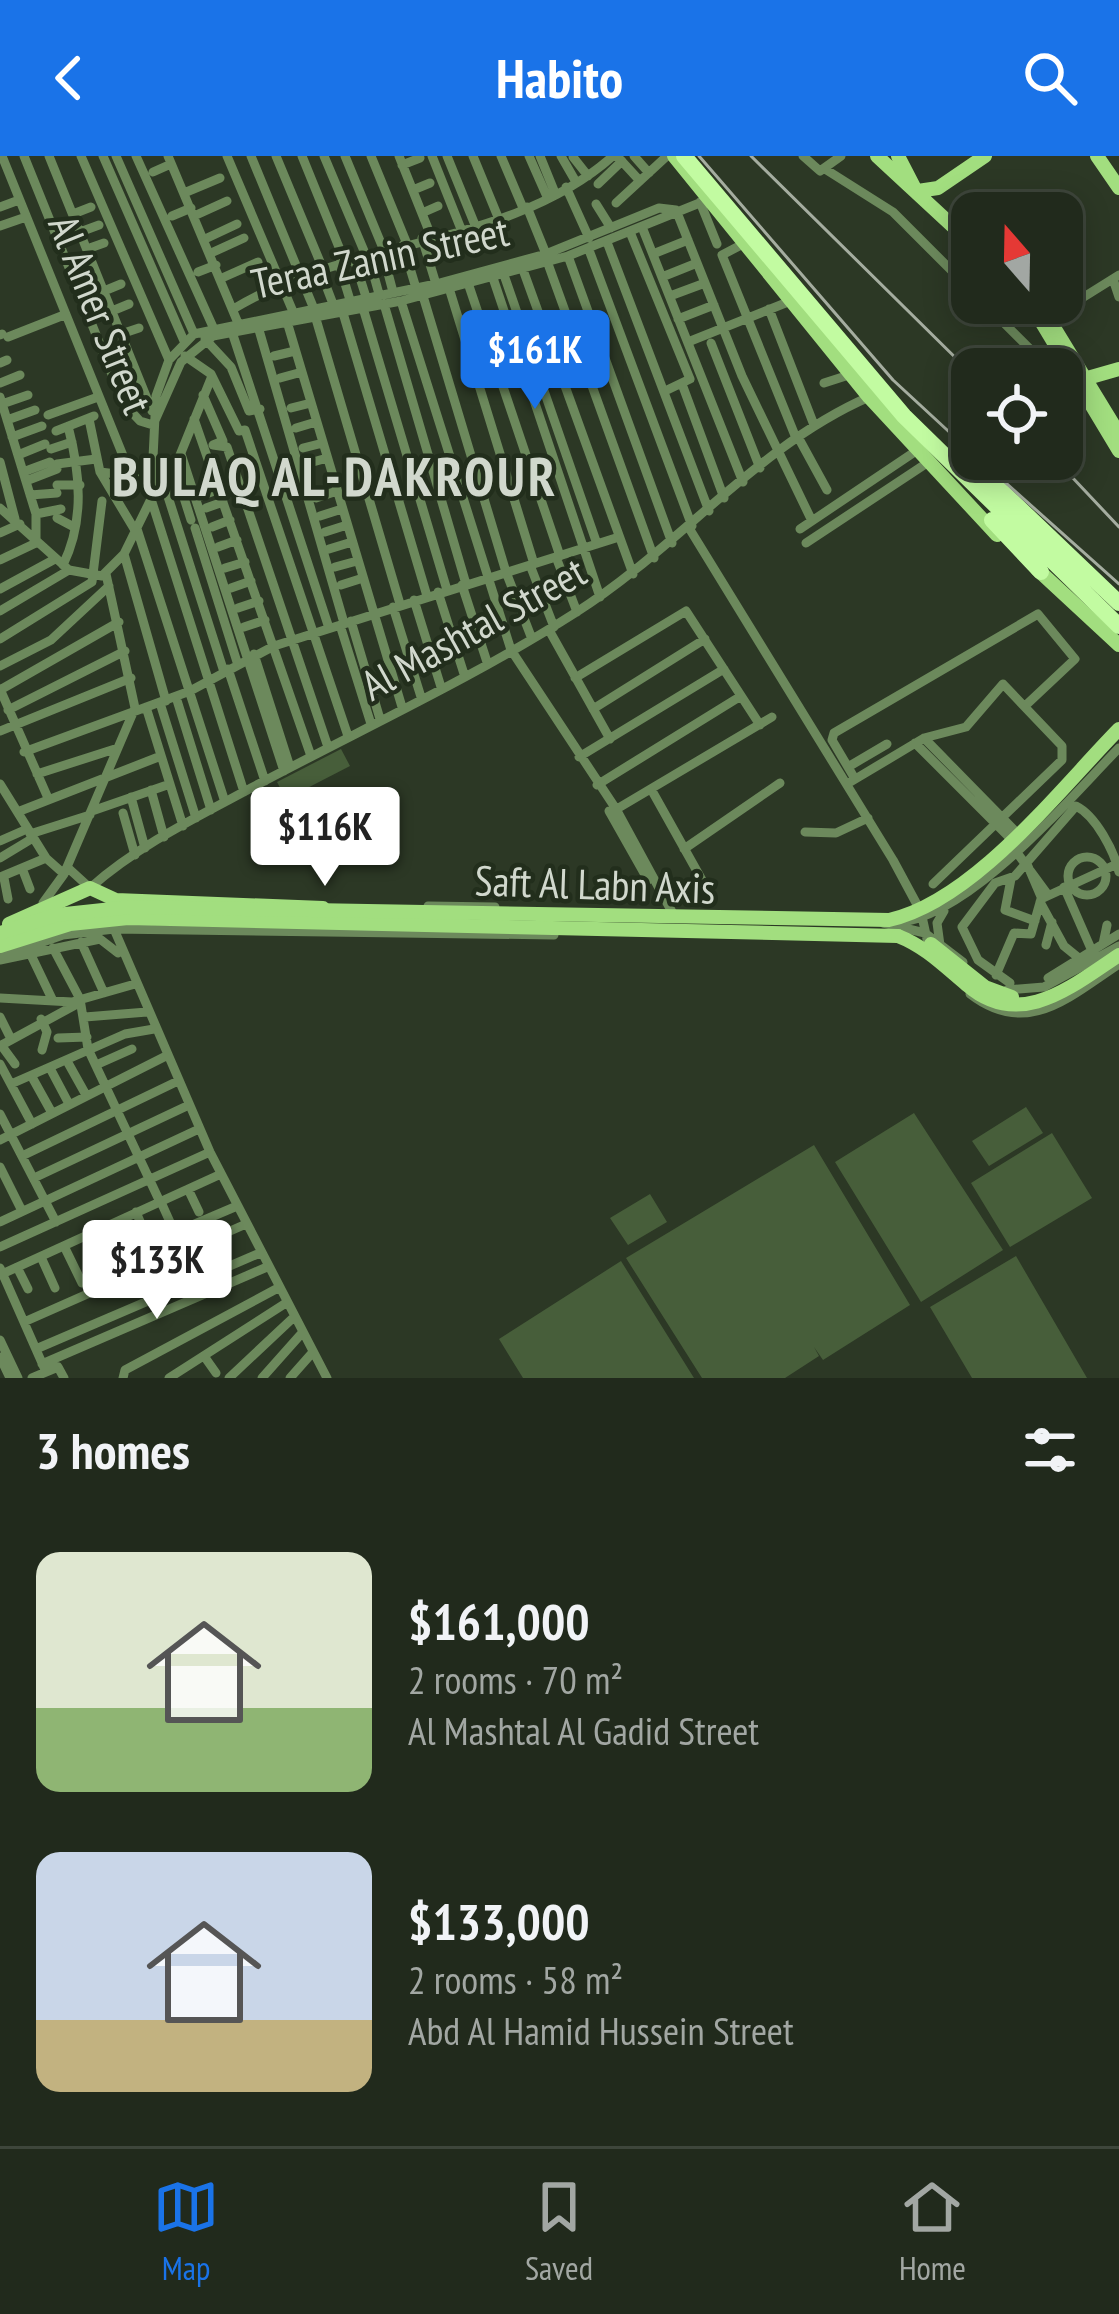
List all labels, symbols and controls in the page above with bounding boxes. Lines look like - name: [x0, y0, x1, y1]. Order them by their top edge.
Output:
- text: Habito: [496, 43, 623, 113]
- icon: back: [36, 45, 102, 111]
- icon: search: [1017, 45, 1083, 111]
- north arrow: [951, 192, 1083, 324]
- map controls: [951, 192, 1083, 480]
- street label: Teraa Zanin Street: [246, 203, 514, 311]
- street label: Al Amer Street: [36, 207, 166, 422]
- pin: $161K: [451, 310, 619, 412]
- text: $161K: [488, 323, 582, 374]
- button: locate: [951, 348, 1083, 480]
- district label: BULAQ AL-DAKROUR: [112, 441, 558, 511]
- street label: Al Mashtal Street: [351, 543, 596, 712]
- pin: $116K: [241, 787, 409, 889]
- text: $116K: [278, 800, 372, 851]
- street label: Saft Al Labn Axis: [474, 852, 716, 916]
- pin: $133K: [73, 1220, 241, 1322]
- text: $133K: [110, 1233, 204, 1284]
- text: 3 homes: [36, 1417, 190, 1483]
- icon: filters: [1017, 1417, 1083, 1483]
- text: $161,000: [408, 1588, 590, 1654]
- icon: home: [132, 1600, 276, 1744]
- text: 2 rooms · 70 m²: [408, 1654, 623, 1705]
- text: Al Mashtal Al Gadid Street: [408, 1705, 759, 1756]
- text: $133,000: [408, 1888, 590, 1954]
- icon: home: [132, 1900, 276, 2044]
- text: 2 rooms · 58 m²: [408, 1954, 623, 2005]
- text: Abd Al Hamid Hussein Street: [408, 2005, 794, 2056]
- tab: Map: [153, 2174, 219, 2289]
- tab: Saved: [525, 2174, 593, 2289]
- tab: Home: [899, 2174, 966, 2289]

